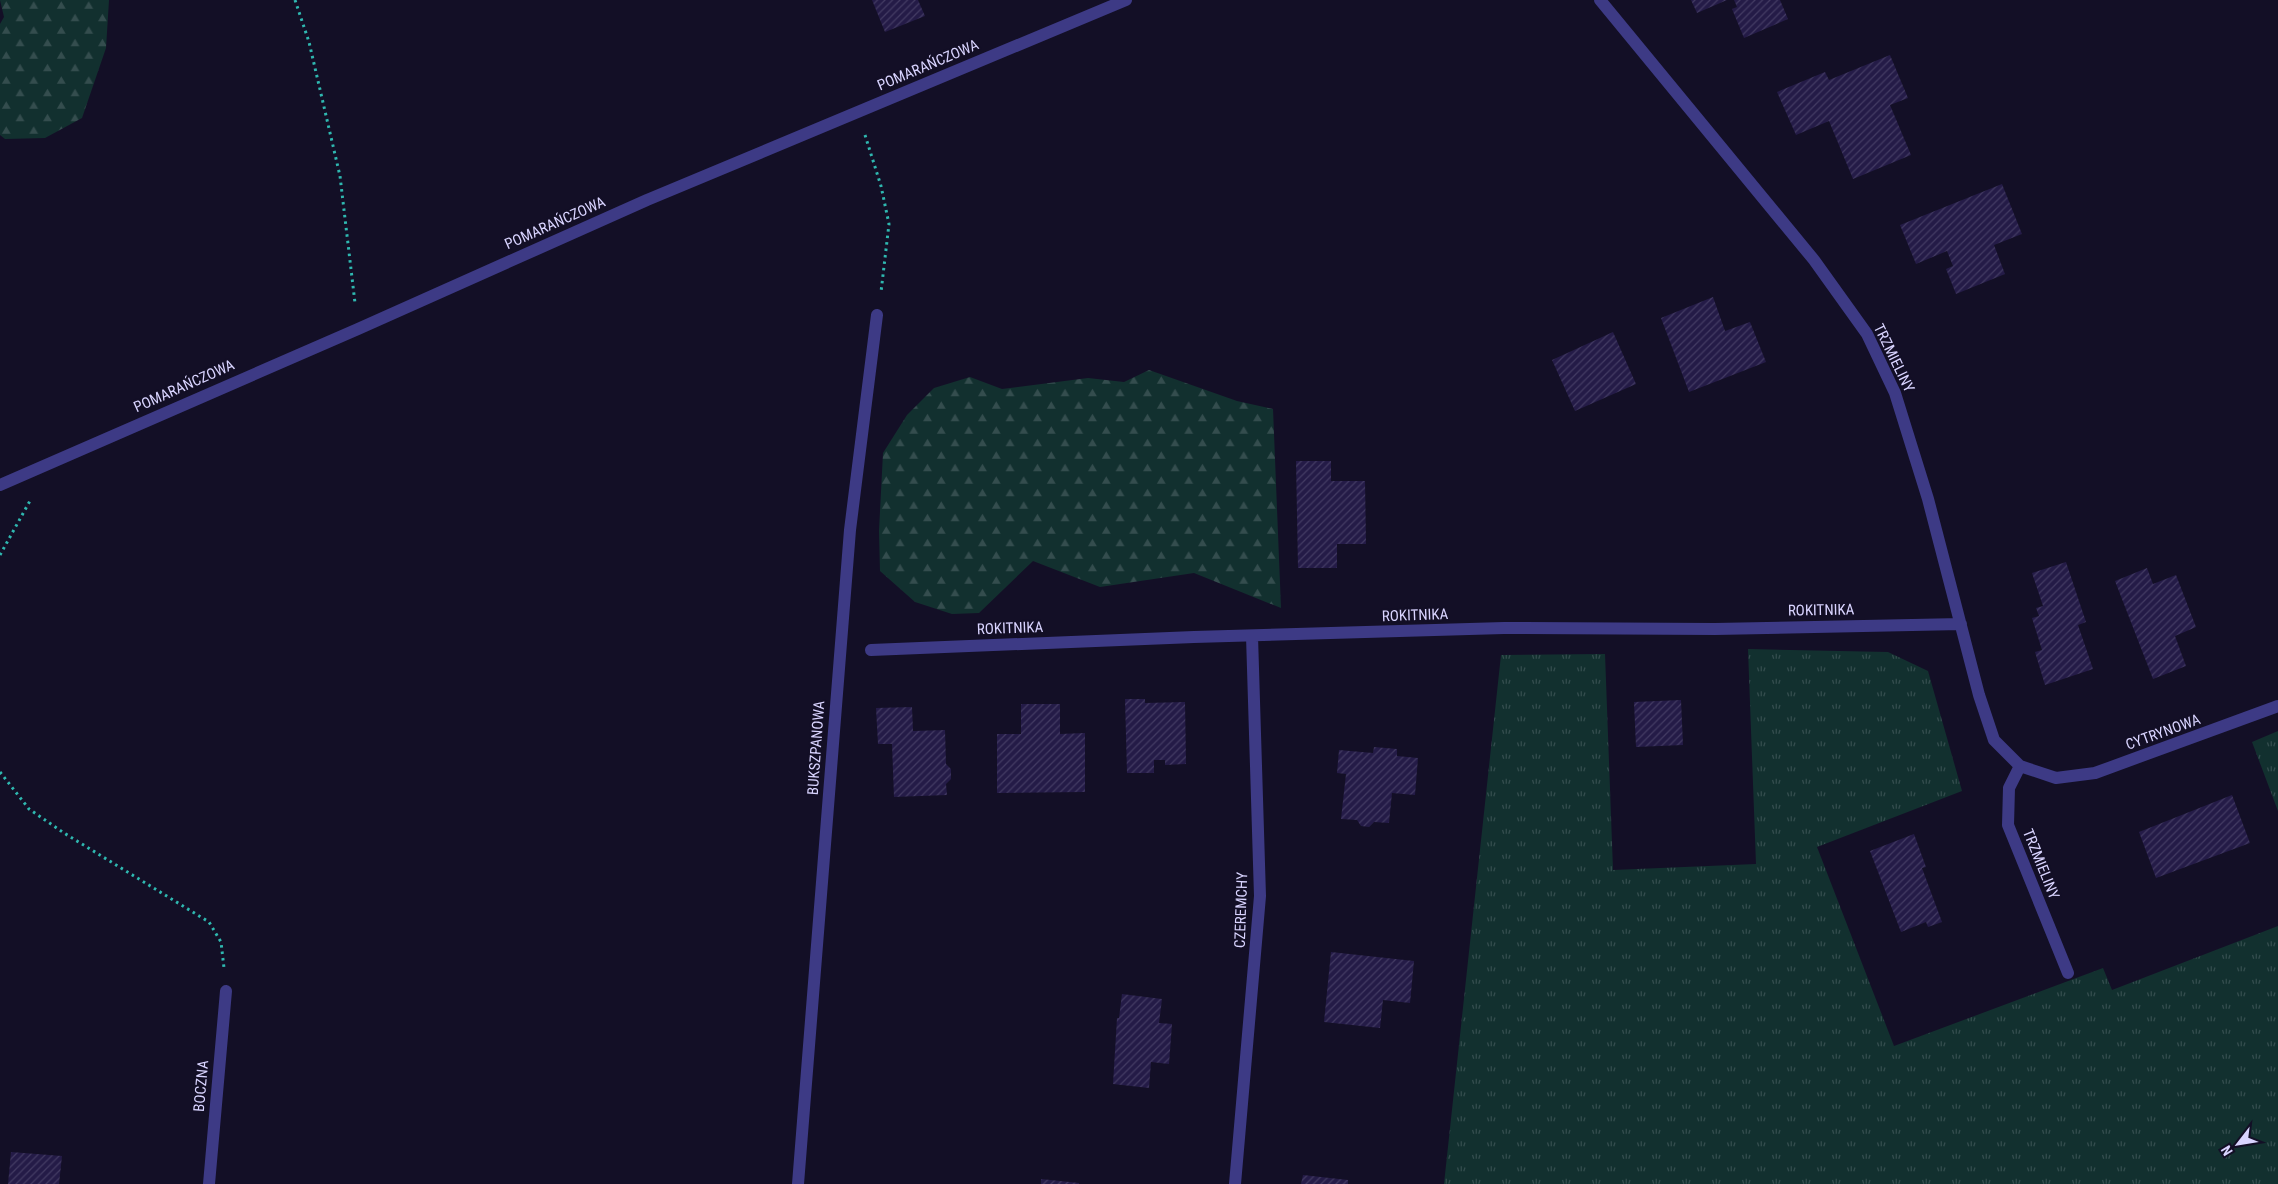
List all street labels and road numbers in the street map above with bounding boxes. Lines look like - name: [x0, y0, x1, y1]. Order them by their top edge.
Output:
- street label: POMARAŃCZOWA: [875, 35, 982, 94]
- street label: POMARAŃCZOWA: [502, 193, 608, 253]
- street label: TRZMIELINY: [1870, 321, 1918, 395]
- street label: POMARAŃCZOWA: [131, 356, 237, 416]
- street label: ROKITNIKA: [1788, 600, 1855, 620]
- street label: ROKITNIKA: [1382, 605, 1449, 625]
- street label: ROKITNIKA: [977, 618, 1044, 638]
- street label: BUKSZPANOWA: [804, 700, 828, 796]
- street label: CYTRYNOWA: [2123, 710, 2203, 754]
- street label: TRZMIELINY: [2019, 826, 2063, 902]
- street label: CZEREMCHY: [1231, 872, 1251, 948]
- street label: BOCZNA: [190, 1059, 212, 1113]

